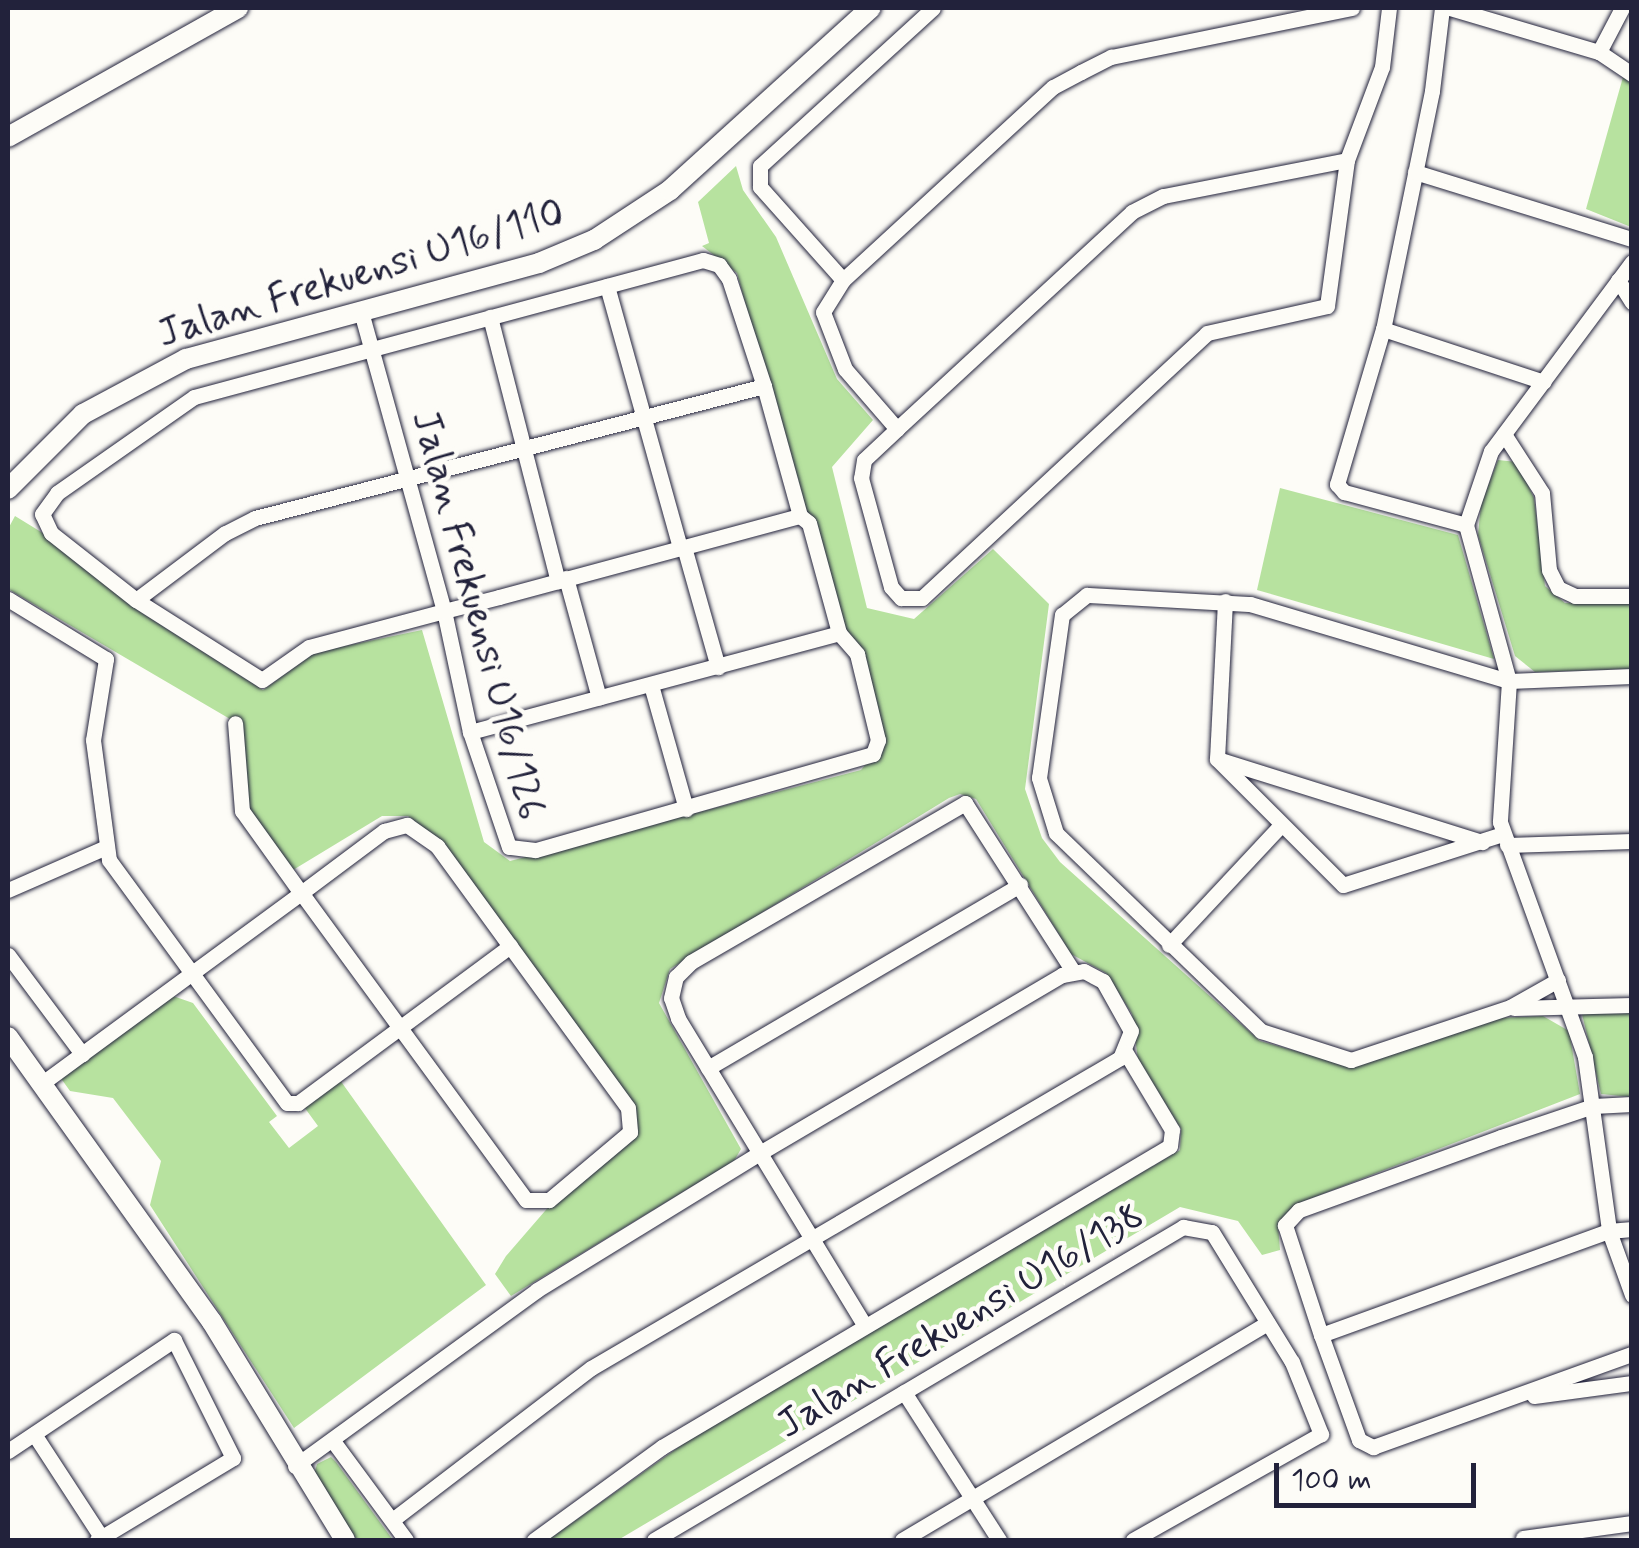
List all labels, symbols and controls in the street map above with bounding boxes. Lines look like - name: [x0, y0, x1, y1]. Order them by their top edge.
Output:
- street label: Jalan Frekuensi U16/110: [152, 189, 570, 359]
- street label: Jalan Frekuensi U16/126: [400, 405, 556, 825]
- street label: Jalan Frekuensi U16/138: [768, 1192, 1154, 1450]
- scale bar: [1279, 1443, 1482, 1505]
- text: 100 m: [1291, 1461, 1372, 1500]

